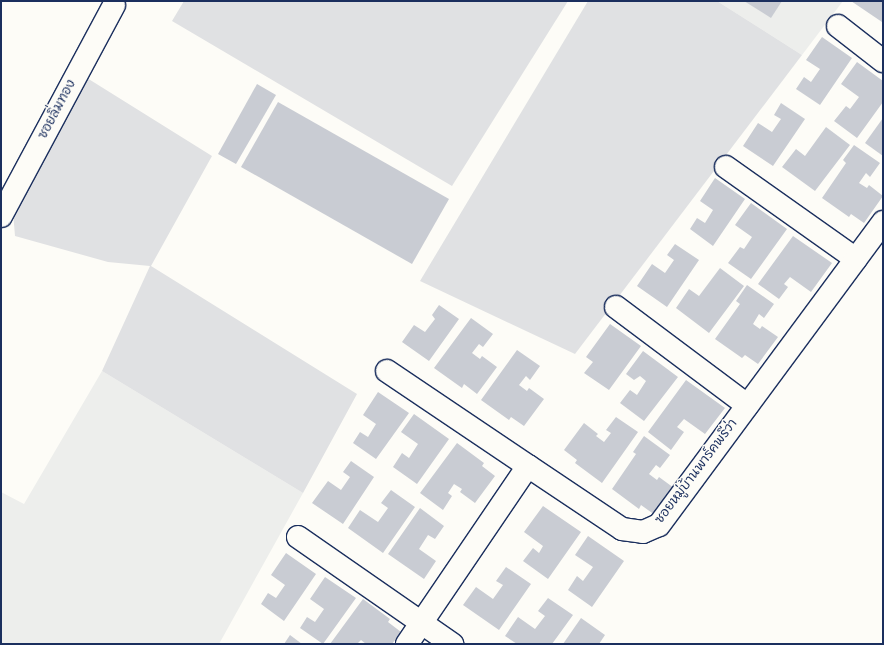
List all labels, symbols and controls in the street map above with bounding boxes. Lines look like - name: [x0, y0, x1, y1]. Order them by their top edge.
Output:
- street label: ซอยลิ่มทอง: [36, 78, 80, 142]
- street label: ซอยหมู่บ้านพาร์คพรีว่า: [653, 417, 741, 527]

